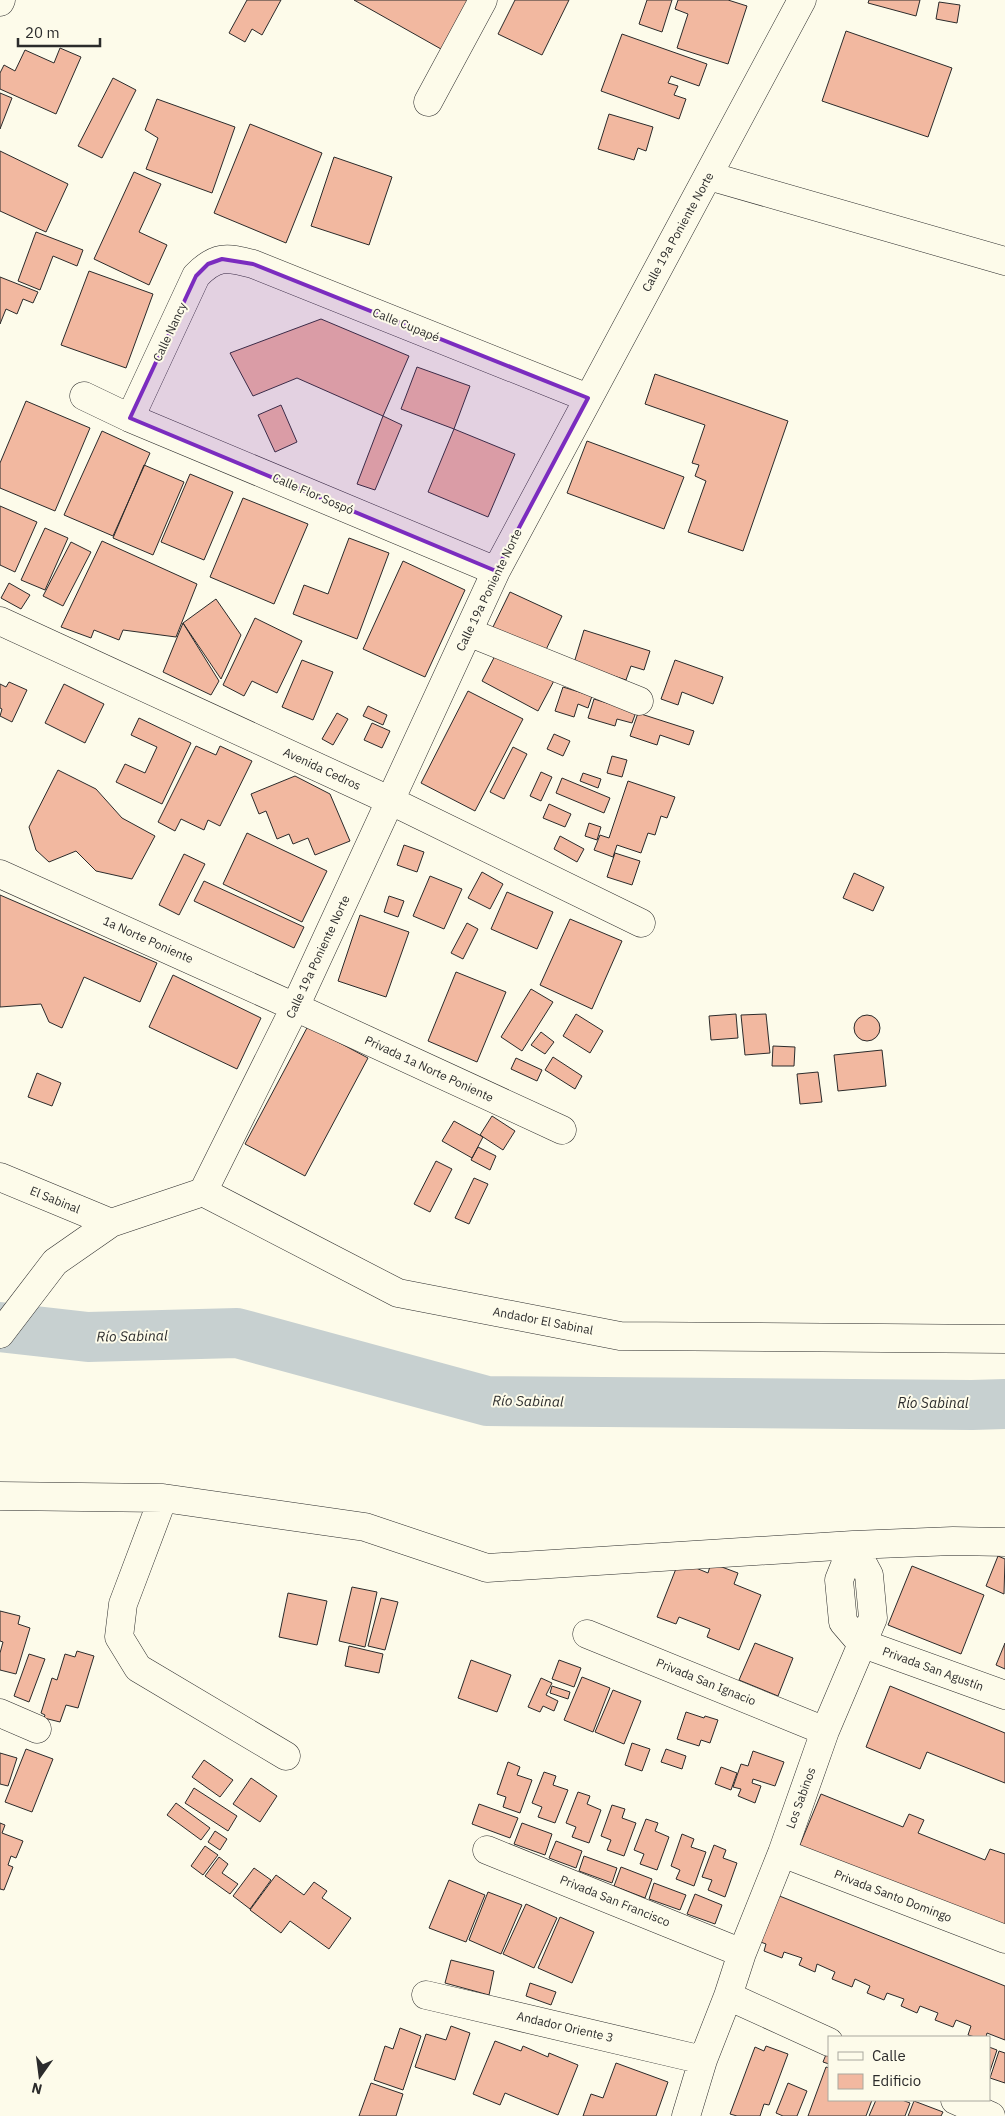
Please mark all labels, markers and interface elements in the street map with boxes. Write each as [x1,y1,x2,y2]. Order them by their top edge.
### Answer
scale bar [18,15,100,47]
text: 20 m [25,23,60,42]
street label: Calle 19a Poniente Norte [638,169,717,294]
street label: Calle Nancy [149,300,190,364]
street label: Calle Cupapé [370,304,442,345]
street label: Calle Flor Sospó [270,470,356,518]
street label: Calle 19a Poniente Norte [452,526,525,653]
street label: Avenida Cedros [281,744,363,793]
street label: Calle 19a Poniente Norte [282,892,353,1021]
street label: 1a Norte Poniente [101,913,196,966]
street label: Privada 1a Norte Poniente [362,1032,496,1105]
street label: El Sabinal [28,1183,83,1216]
street label: Andador El Sabinal [492,1303,594,1338]
water label: Río Sabinal [96,1326,168,1346]
water label: Río Sabinal [492,1391,564,1411]
water label: Río Sabinal [897,1394,969,1412]
street label: Privada San Agustín [881,1643,986,1694]
street label: Privada San Ignacio [654,1655,758,1708]
street label: Los Sabinos [783,1765,819,1830]
street label: Privada Santo Domingo [832,1866,954,1925]
street label: Privada San Francisco [558,1872,673,1930]
street label: Andador Oriente 3 [515,2008,615,2045]
legend [828,2036,990,2101]
text: Calle [872,2046,906,2065]
north arrow [15,2051,65,2101]
text: Edificio [872,2071,921,2090]
text: N [30,2079,44,2099]

